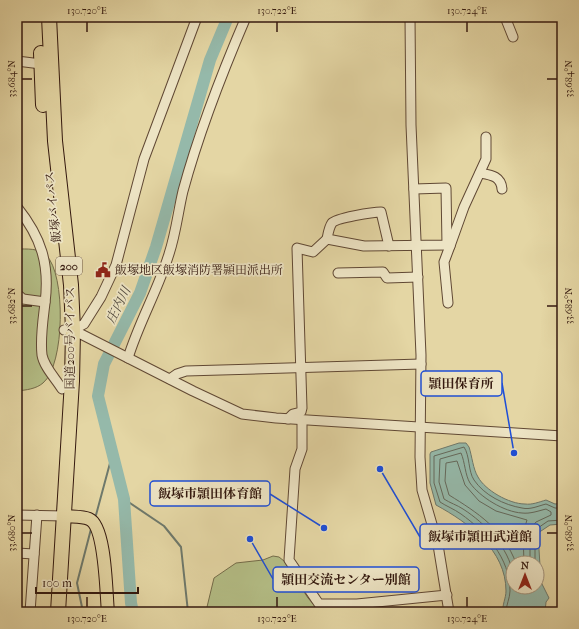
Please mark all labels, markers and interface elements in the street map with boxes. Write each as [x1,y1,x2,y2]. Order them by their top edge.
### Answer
text: 130.720°E [67,5,107,17]
text: 130.722°E [257,5,297,17]
text: 130.724°E [447,5,487,17]
text: 33.684°N [6,60,18,98]
text: 33.684°N [563,60,575,98]
street label: 飯塚バイパス [42,171,64,243]
road number: 200 [56,257,82,275]
public building icon: 飯塚地区飯塚消防署頴田派出所 [94,261,112,279]
place label: 飯塚地区飯塚消防署頴田派出所 [115,263,283,277]
water label: 庄内川 [103,282,134,326]
street label: 国道200号バイパス [63,286,77,390]
text: 33.682°N [6,287,18,324]
text: 33.682°N [563,287,575,324]
callout: 頴田保育所 [421,371,502,396]
text: 頴田保育所 [428,376,494,391]
callout: 飯塚市頴田体育館 [150,481,270,506]
text: 飯塚市頴田体育館 [158,486,262,501]
text: 33.680°N [6,514,18,552]
text: 33.680°N [563,514,575,552]
callout: 飯塚市頴田武道館 [420,524,540,549]
text: 飯塚市頴田武道館 [428,529,532,544]
north arrow [505,555,545,595]
text: N [521,559,530,572]
callout: 頴田交流センター別館 [273,567,419,592]
scale bar [36,569,138,595]
text: 頴田交流センター別館 [281,572,411,587]
text: 100 m [42,576,72,590]
text: 130.720°E [67,613,107,625]
text: 130.722°E [257,613,297,625]
text: 130.724°E [447,613,487,625]

